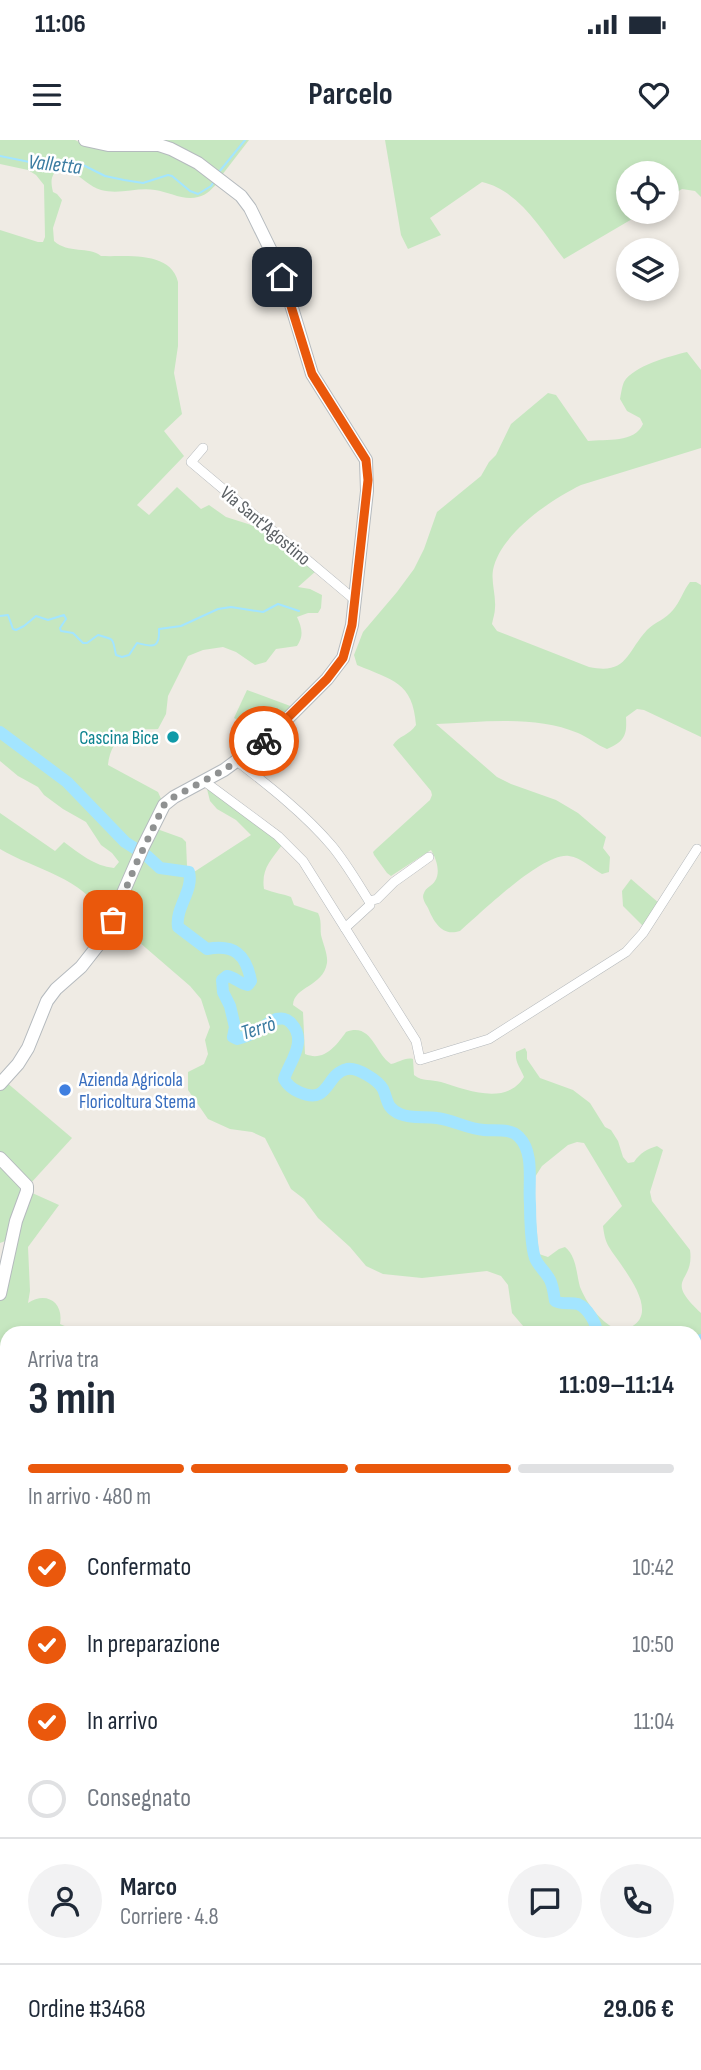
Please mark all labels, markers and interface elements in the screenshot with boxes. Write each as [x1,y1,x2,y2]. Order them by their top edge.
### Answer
text: 11:06 [35,9,86,40]
text: Parcelo [308,75,393,114]
icon: menu [28,76,66,114]
icon: heart [635,76,673,114]
water label: Valletta [27,149,84,180]
map controls [616,161,679,301]
button: locate [616,161,679,224]
button: layers [616,238,679,301]
pin [252,247,312,307]
icon: home [263,258,301,296]
street label: Via Sant'Agostino [215,482,315,571]
courier [229,706,299,776]
icon: bike [245,722,283,760]
place label: Cascina Bice [79,727,159,750]
marker: Cascina Bice [165,729,181,745]
pin [83,890,143,950]
icon: bag [94,901,132,939]
water label: Terrò [238,1011,279,1046]
place label: Azienda Agricola Floricoltura Stema [78,1069,196,1114]
marker: Azienda Agricola Floricoltura Stema [57,1082,73,1098]
text: Arriva tra [28,1346,99,1374]
text: 11:09–11:14 [559,1370,674,1401]
text: 3 min [28,1372,116,1427]
text: In arrivo · 480 m [28,1483,151,1511]
icon: check [28,1549,66,1587]
text: Confermato [87,1552,191,1583]
text: 10:42 [632,1554,674,1582]
icon: check [28,1626,66,1664]
text: In preparazione [87,1629,220,1660]
text: 10:50 [632,1631,674,1659]
icon: check [28,1703,66,1741]
text: In arrivo [87,1706,158,1737]
text: 11:04 [634,1708,674,1736]
text: Consegnato [87,1783,191,1814]
button: person [28,1864,102,1938]
button: chat [508,1864,582,1938]
button: phone [600,1864,674,1938]
text: Marco [120,1872,177,1903]
text: Corriere · 4.8 [120,1903,219,1931]
text: Ordine #3468 [28,1994,146,2025]
text: 29.06 € [603,1994,674,2025]

